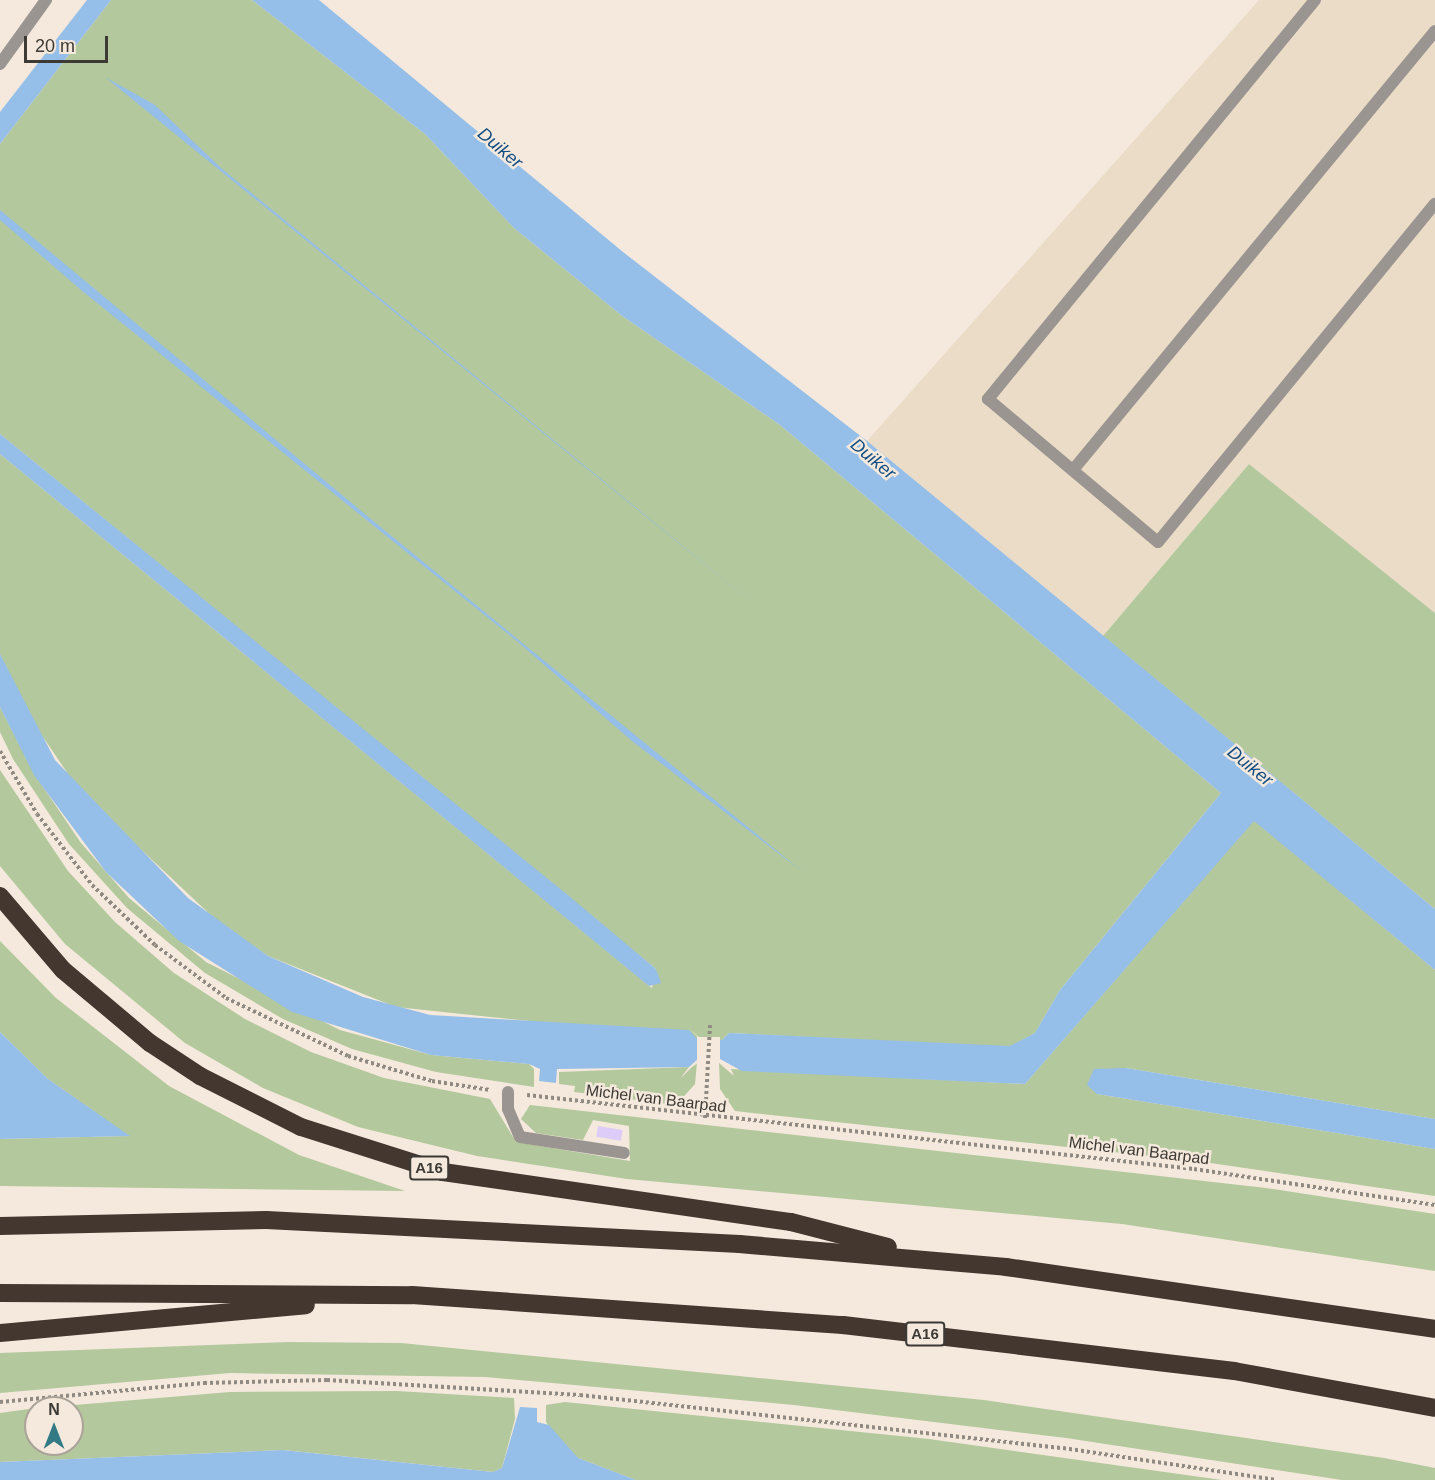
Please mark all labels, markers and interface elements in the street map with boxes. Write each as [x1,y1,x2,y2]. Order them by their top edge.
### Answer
scale bar [27,24,111,62]
text: 20 m [35,36,75,56]
water label: Duiker [473,123,527,173]
water label: Duiker [846,434,900,484]
water label: Duiker [1223,741,1277,791]
street label: Michel van Baarpad [585,1081,727,1117]
street label: Michel van Baarpad [1068,1133,1210,1169]
road number: A16 [408,1156,450,1180]
road number: A16 [904,1322,946,1346]
north arrow [24,1396,84,1456]
text: N [48,1401,60,1418]

